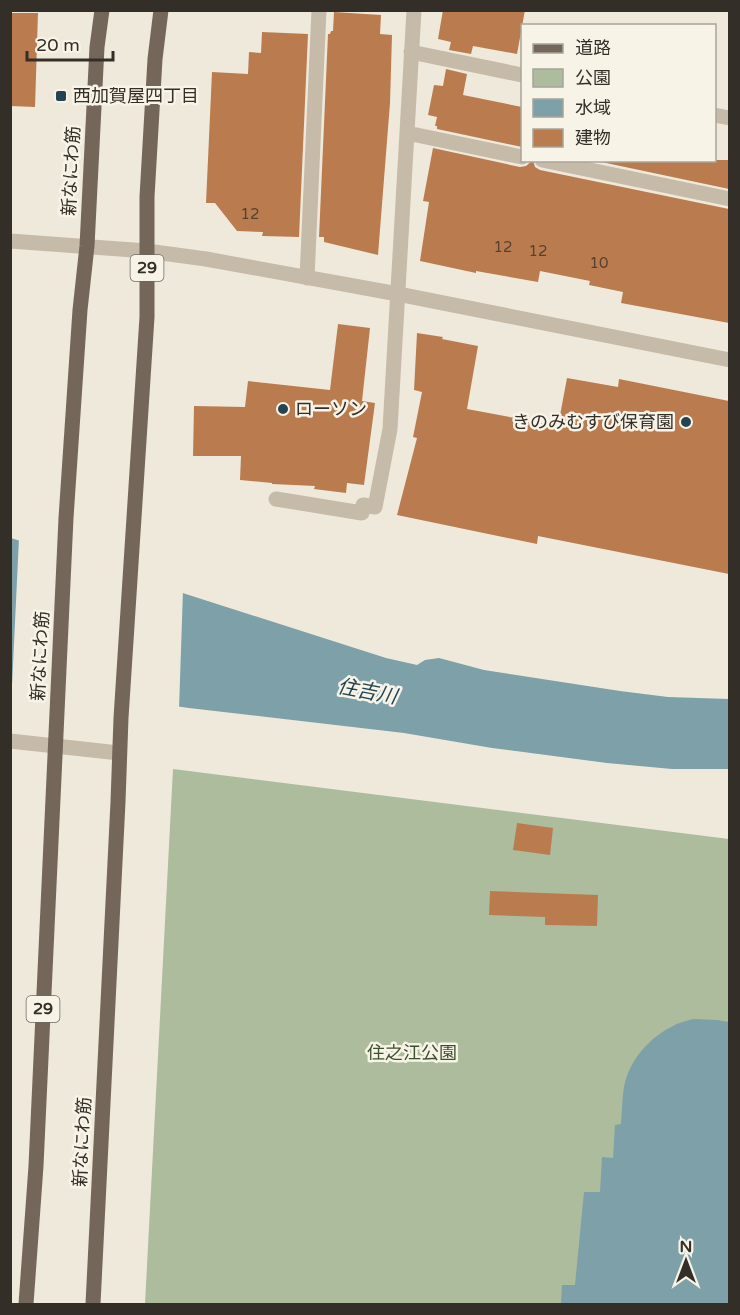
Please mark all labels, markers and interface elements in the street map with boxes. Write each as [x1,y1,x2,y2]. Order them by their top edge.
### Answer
scale bar [27,24,112,62]
legend [521,24,716,162]
text: 20 m [36,34,80,56]
text: 道路 [575,37,611,59]
text: 公園 [575,67,611,89]
place label: 西加賀屋四丁目 [73,85,199,107]
marker: 西加賀屋四丁目 [54,89,68,103]
text: 水域 [575,97,611,119]
street label: 新なにわ筋 [58,125,84,217]
text: 建物 [575,127,611,149]
house number: 12 [241,205,259,223]
house number: 12 [494,238,512,256]
house number: 12 [529,242,547,260]
house number: 10 [590,254,608,272]
road number: 29 [130,255,164,281]
place label: ローソン [295,398,367,420]
marker: ローソン [276,402,290,416]
place label: きのみむすび保育園 [512,411,674,433]
marker: きのみむすび保育園 [679,415,693,429]
street label: 新なにわ筋 [27,610,53,702]
water label: 住吉川 [335,674,401,710]
road number: 29 [26,996,60,1022]
park label: 住之江公園 [367,1042,457,1064]
street label: 新なにわ筋 [69,1096,95,1188]
north arrow [656,1231,716,1291]
text: N [680,1237,692,1257]

